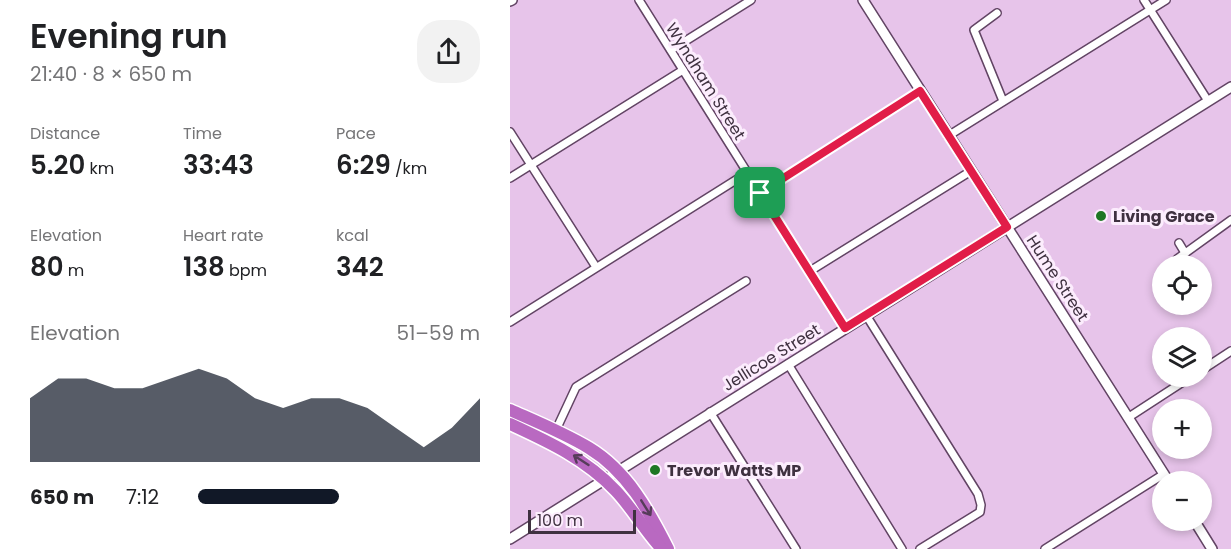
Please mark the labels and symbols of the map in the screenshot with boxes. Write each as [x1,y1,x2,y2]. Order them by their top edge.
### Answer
street label: Wyndham Street [660,18,751,144]
pin [734,167,785,218]
place label: Living Grace [1113,205,1215,228]
marker: Living Grace [1094,209,1108,223]
street label: Hume Street [1021,231,1094,326]
street label: Jellicoe Street [718,318,825,397]
one-way arrow [573,454,589,466]
place label: Trevor Watts MP [667,459,801,482]
marker: Trevor Watts MP [648,463,662,477]
one-way arrow [640,499,652,516]
scale bar [528,507,636,534]

